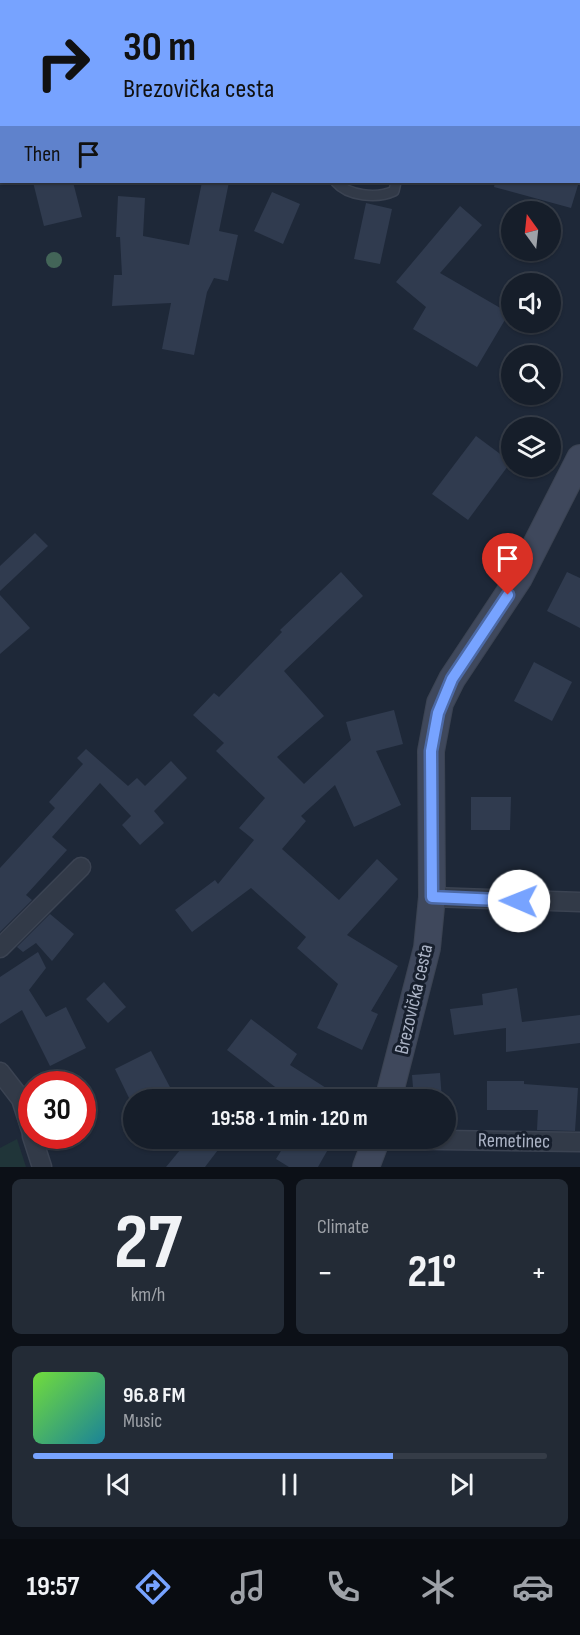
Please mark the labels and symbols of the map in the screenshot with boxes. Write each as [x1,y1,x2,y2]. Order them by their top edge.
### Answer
north arrow [501,201,561,261]
pin [482,533,533,595]
position arrow [487,869,551,933]
street label: Brezovička cesta [390,942,438,1057]
speed limit sign: 30 [18,1071,96,1149]
street label: Remetinec [478,1128,550,1154]

